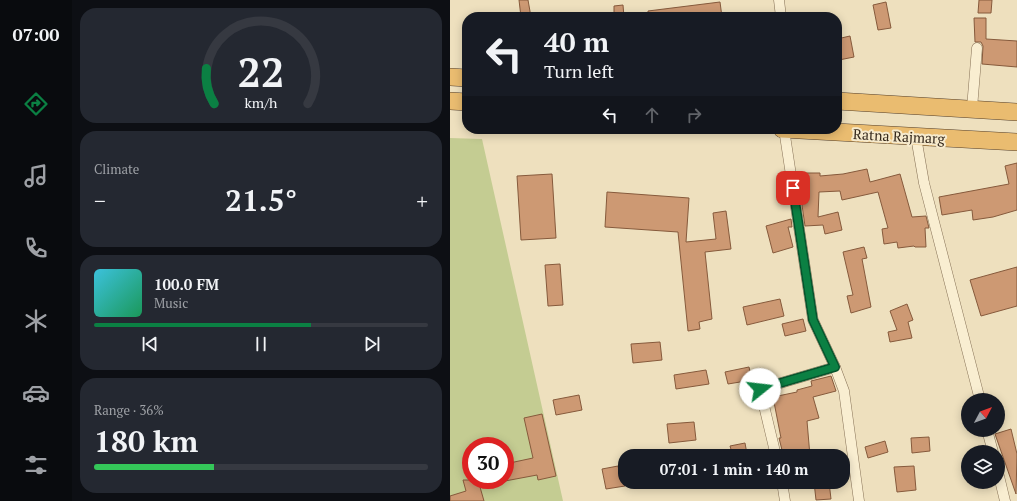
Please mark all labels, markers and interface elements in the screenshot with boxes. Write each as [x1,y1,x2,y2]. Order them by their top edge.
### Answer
text: 07:00 [13,22,59,46]
text: 40 m [544,23,609,60]
icon: left [478,28,530,80]
text: 22 [237,43,285,98]
text: Turn left [544,59,614,83]
icon: directions [22,90,50,118]
text: km/h [245,92,278,111]
icon: left [599,104,621,126]
icon: ahead [641,104,663,126]
icon: right [683,104,705,126]
street label: Ratna Rajmarg [853,124,946,148]
text: Climate [94,160,139,178]
icon: music [22,162,50,190]
pin [776,171,810,205]
icon: arrive [782,177,804,199]
text: 21.5° [225,180,297,220]
text: − [94,186,106,215]
text: + [416,186,428,215]
icon: phone [22,234,50,262]
text: 100.0 FM [154,274,219,294]
text: Music [154,294,188,312]
icon: climate [22,307,50,335]
icon: previous [139,333,161,355]
icon: pause [250,333,272,355]
icon: next [361,333,383,355]
position arrow [739,368,781,410]
icon: car [22,379,50,407]
north arrow [961,393,1005,437]
map controls [961,393,1005,489]
text: Range · 36% [94,401,164,419]
text: 180 km [94,421,198,461]
speed limit sign: 30 [462,437,514,489]
button: layers [961,445,1005,489]
icon: filters [22,451,50,479]
text: 07:01 · 1 min · 140 m [660,459,808,479]

